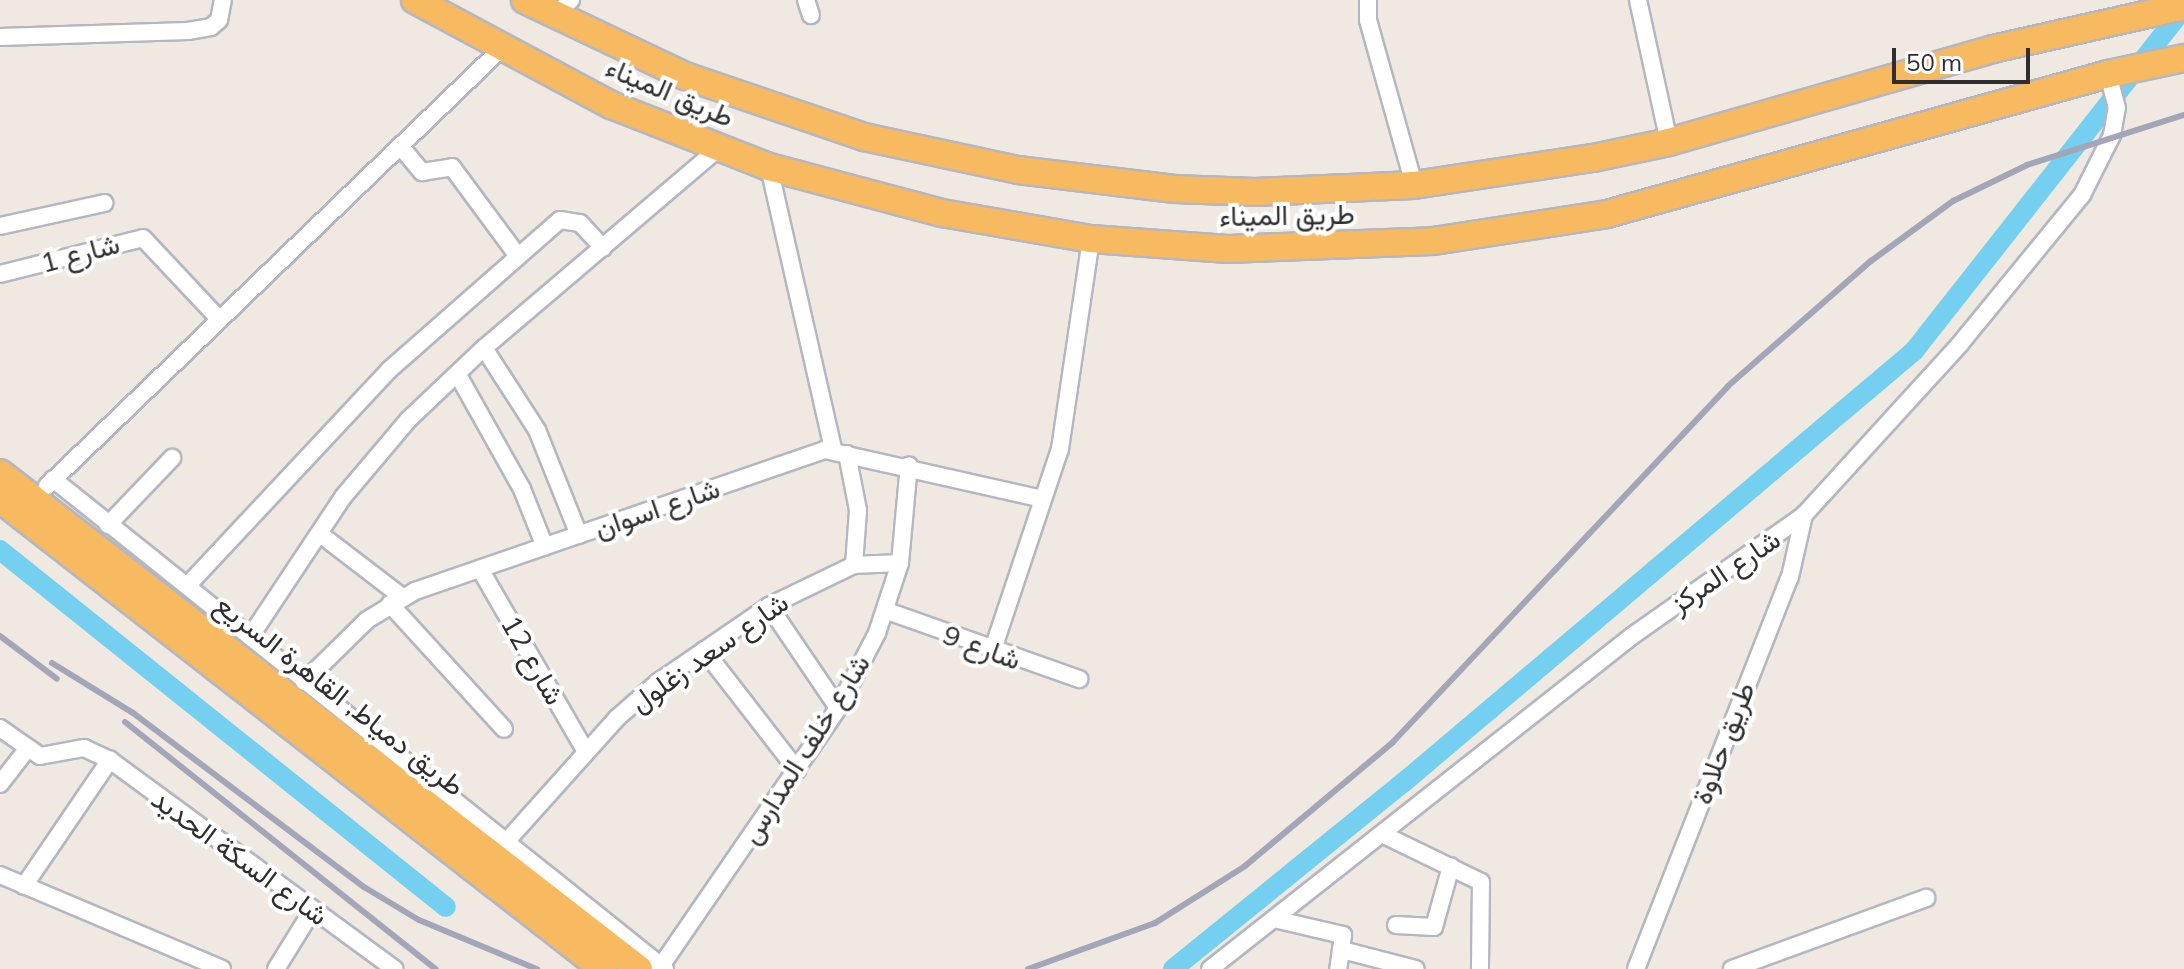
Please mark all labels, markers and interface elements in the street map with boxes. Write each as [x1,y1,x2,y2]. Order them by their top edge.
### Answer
scale bar [1896,32,2034,82]
text: 50 m [1906,47,1962,77]
street label: طريق الميناء [601,50,739,134]
street label: طريق الميناء [1219,197,1355,233]
street label: شارع 1 [37,226,123,280]
street label: شارع اسوان [590,471,724,545]
street label: شارع المركز [1664,522,1786,620]
street label: شارع سعد زغلول [624,585,794,719]
street label: طريق دمياط, القاهرة السريع [209,587,471,803]
street label: شارع 12 [494,610,572,710]
street label: شارع 9 [938,617,1026,677]
street label: شارع خلف المدارس [733,648,877,850]
street label: طريق حلاوة [1684,677,1762,809]
street label: شارع السكة الحديد [145,782,335,932]

